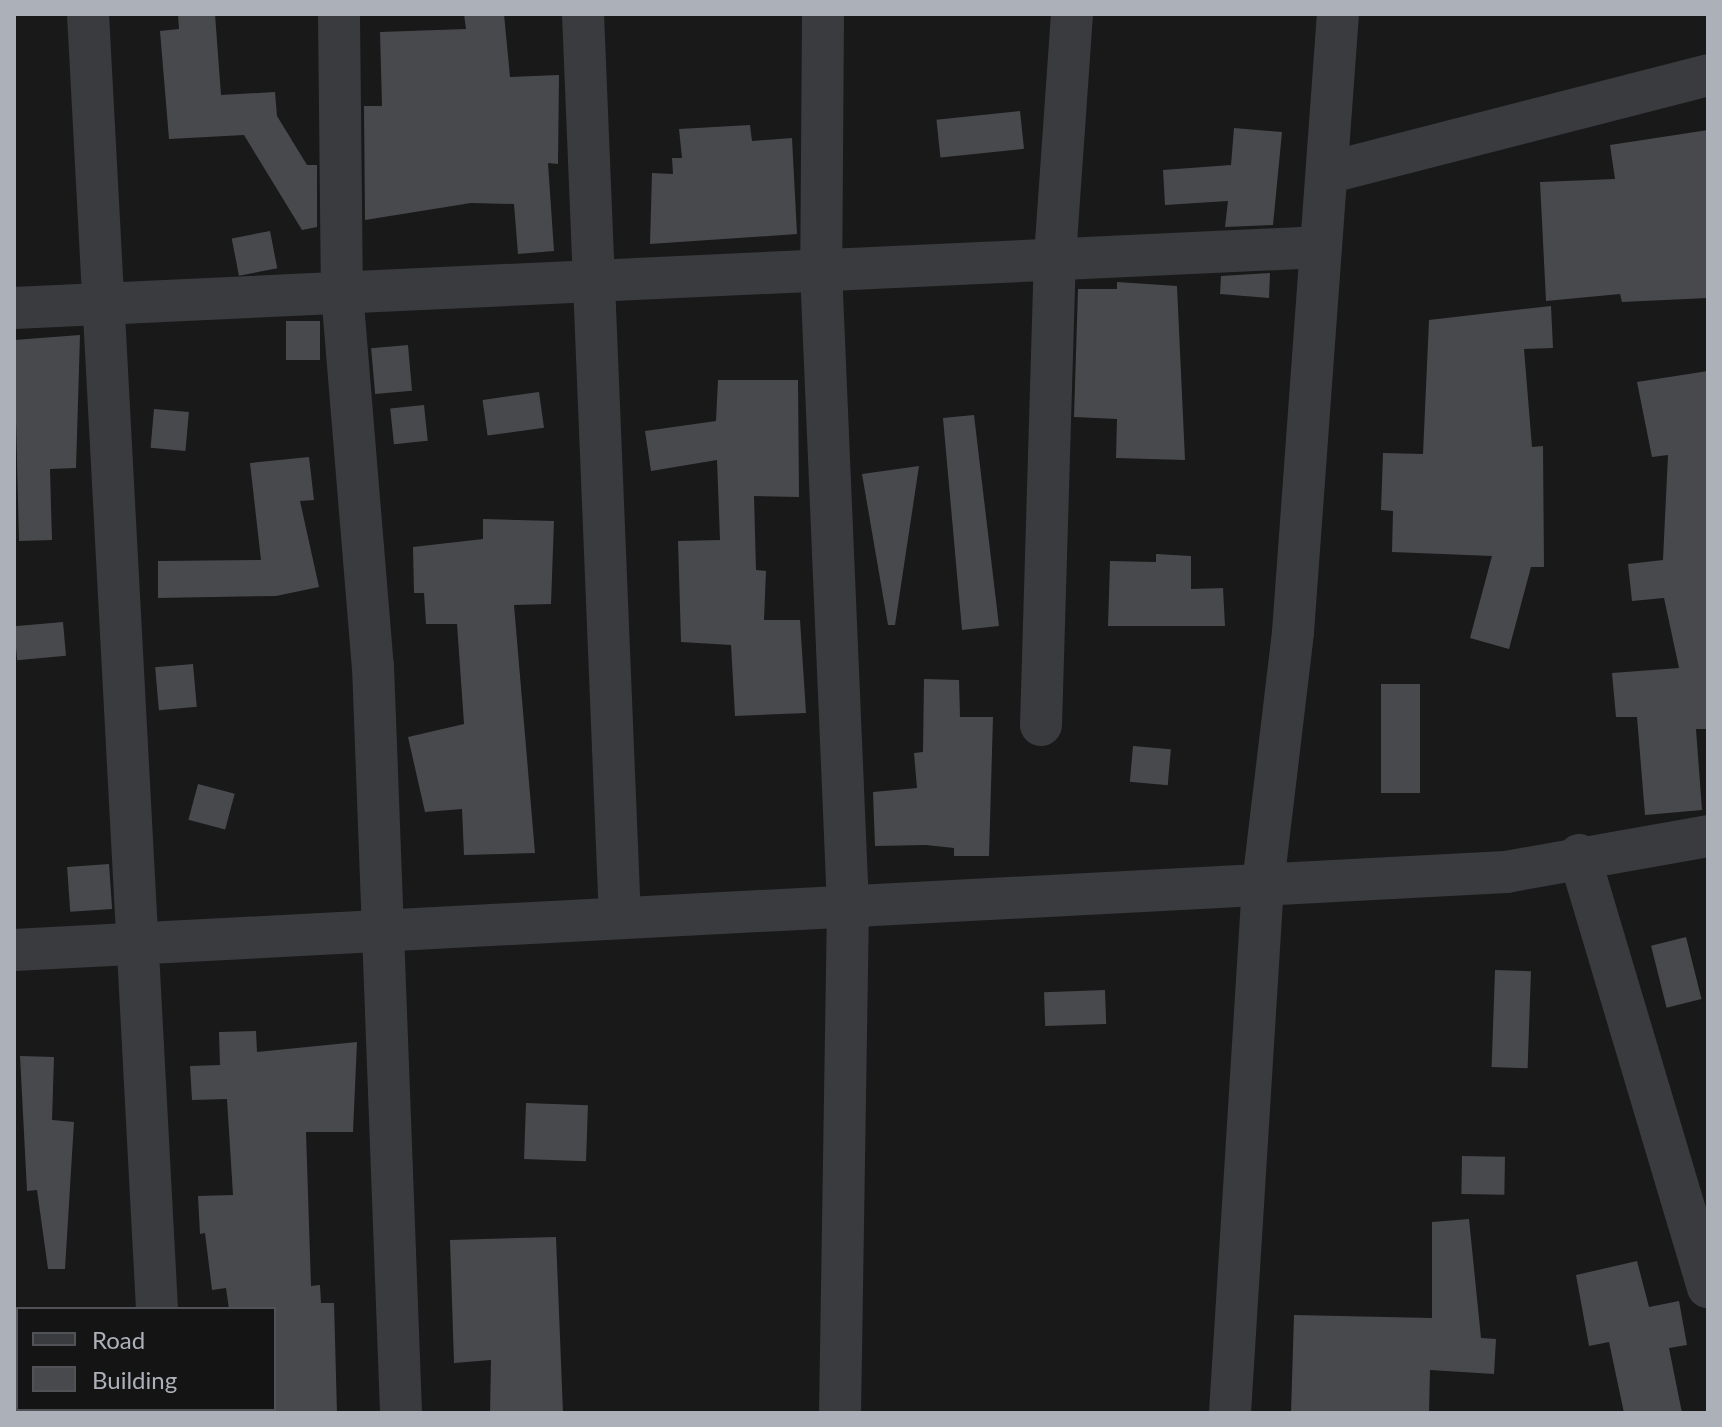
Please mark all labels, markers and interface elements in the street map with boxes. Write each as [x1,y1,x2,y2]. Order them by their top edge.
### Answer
legend [16,1307,276,1411]
text: Road [92,1325,145,1354]
text: Building [92,1365,177,1394]

